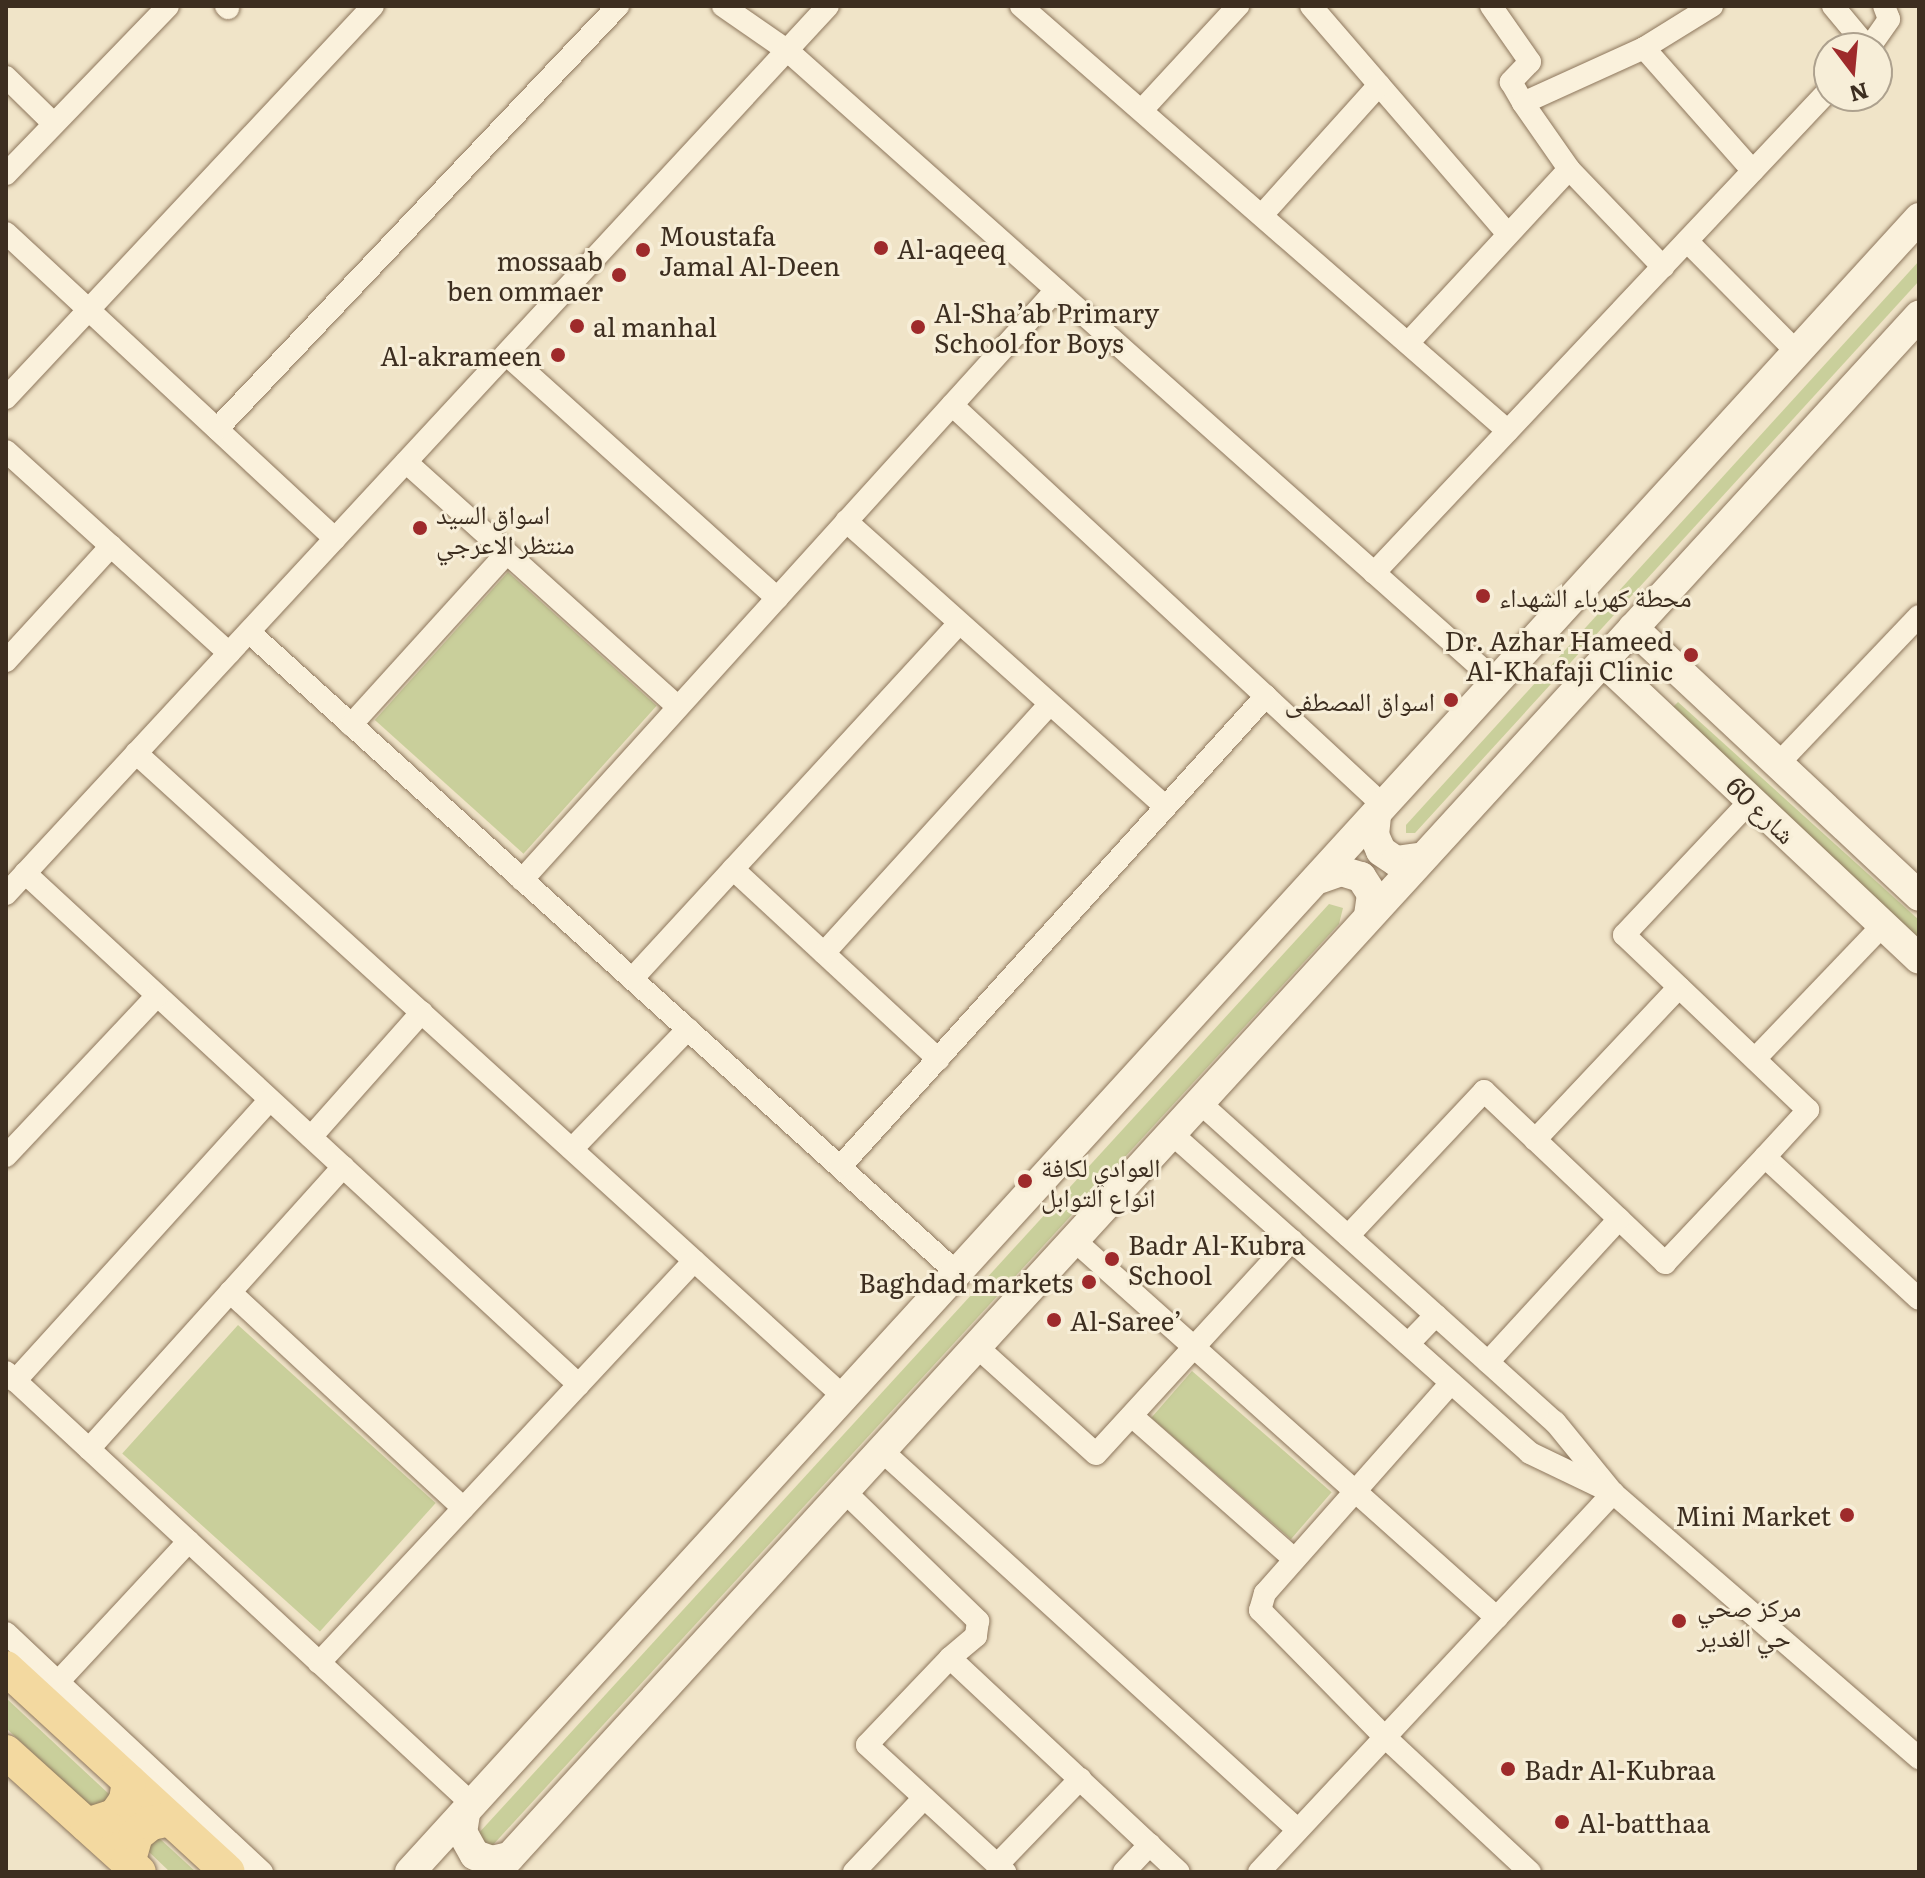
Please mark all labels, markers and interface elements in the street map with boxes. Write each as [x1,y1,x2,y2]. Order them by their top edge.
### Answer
north arrow [1813,32,1893,112]
text: N [1846,75,1873,112]
place label: Moustafa Jamal Al-Deen [659,219,840,280]
place label: Al-aqeeq [897,232,1006,264]
marker: Al-aqeeq [872,239,890,257]
marker: Moustafa Jamal Al-Deen [634,241,652,259]
place label: mossaab ben ommaer [447,244,603,306]
marker: mossaab ben ommaer [610,266,628,284]
place label: Al-Sha’ab Primary School for Boys [934,296,1159,358]
place label: al manhal [593,310,717,342]
marker: al manhal [568,317,586,335]
marker: Al-Sha’ab Primary School for Boys [909,318,927,336]
place label: Al-akrameen [380,339,542,371]
marker: Al-akrameen [549,346,567,364]
place label: اسواق السيد منتظر الاعرجي [436,497,575,558]
marker: اسواق السيد منتظر الاعرجي [411,519,429,537]
place label: محطة كهرباء الشهداء [1499,580,1692,612]
marker: محطة كهرباء الشهداء [1474,587,1492,605]
place label: Dr. Azhar Hameed Al-Khafaji Clinic [1445,624,1673,686]
marker: Dr. Azhar Hameed Al-Khafaji Clinic [1680,644,1702,666]
place label: اسواق المصطفى [1284,684,1435,716]
marker: اسواق المصطفى [1442,691,1460,709]
street label: شارع 60 [1721,769,1803,849]
place label: العوادي لكافة انواع التوابل [1041,1150,1161,1212]
marker: العوادي لكافة انواع التوابل [1016,1172,1034,1190]
place label: Badr Al-Kubra School [1128,1228,1306,1290]
marker: Badr Al-Kubra School [1103,1250,1121,1268]
place label: Baghdad markets [859,1266,1073,1298]
marker: Baghdad markets [1080,1273,1098,1291]
place label: Al-Saree’ [1070,1304,1182,1336]
marker: Al-Saree’ [1045,1311,1063,1329]
place label: Mini Market [1675,1499,1831,1531]
marker: Mini Market [1838,1506,1856,1524]
place label: مركز صحي حي الغدير [1697,1590,1801,1652]
marker: مركز صحي حي الغدير [1668,1610,1690,1632]
place label: Badr Al-Kubraa [1524,1753,1716,1785]
marker: Badr Al-Kubraa [1499,1760,1517,1778]
place label: Al-batthaa [1578,1806,1710,1838]
marker: Al-batthaa [1553,1813,1571,1831]

